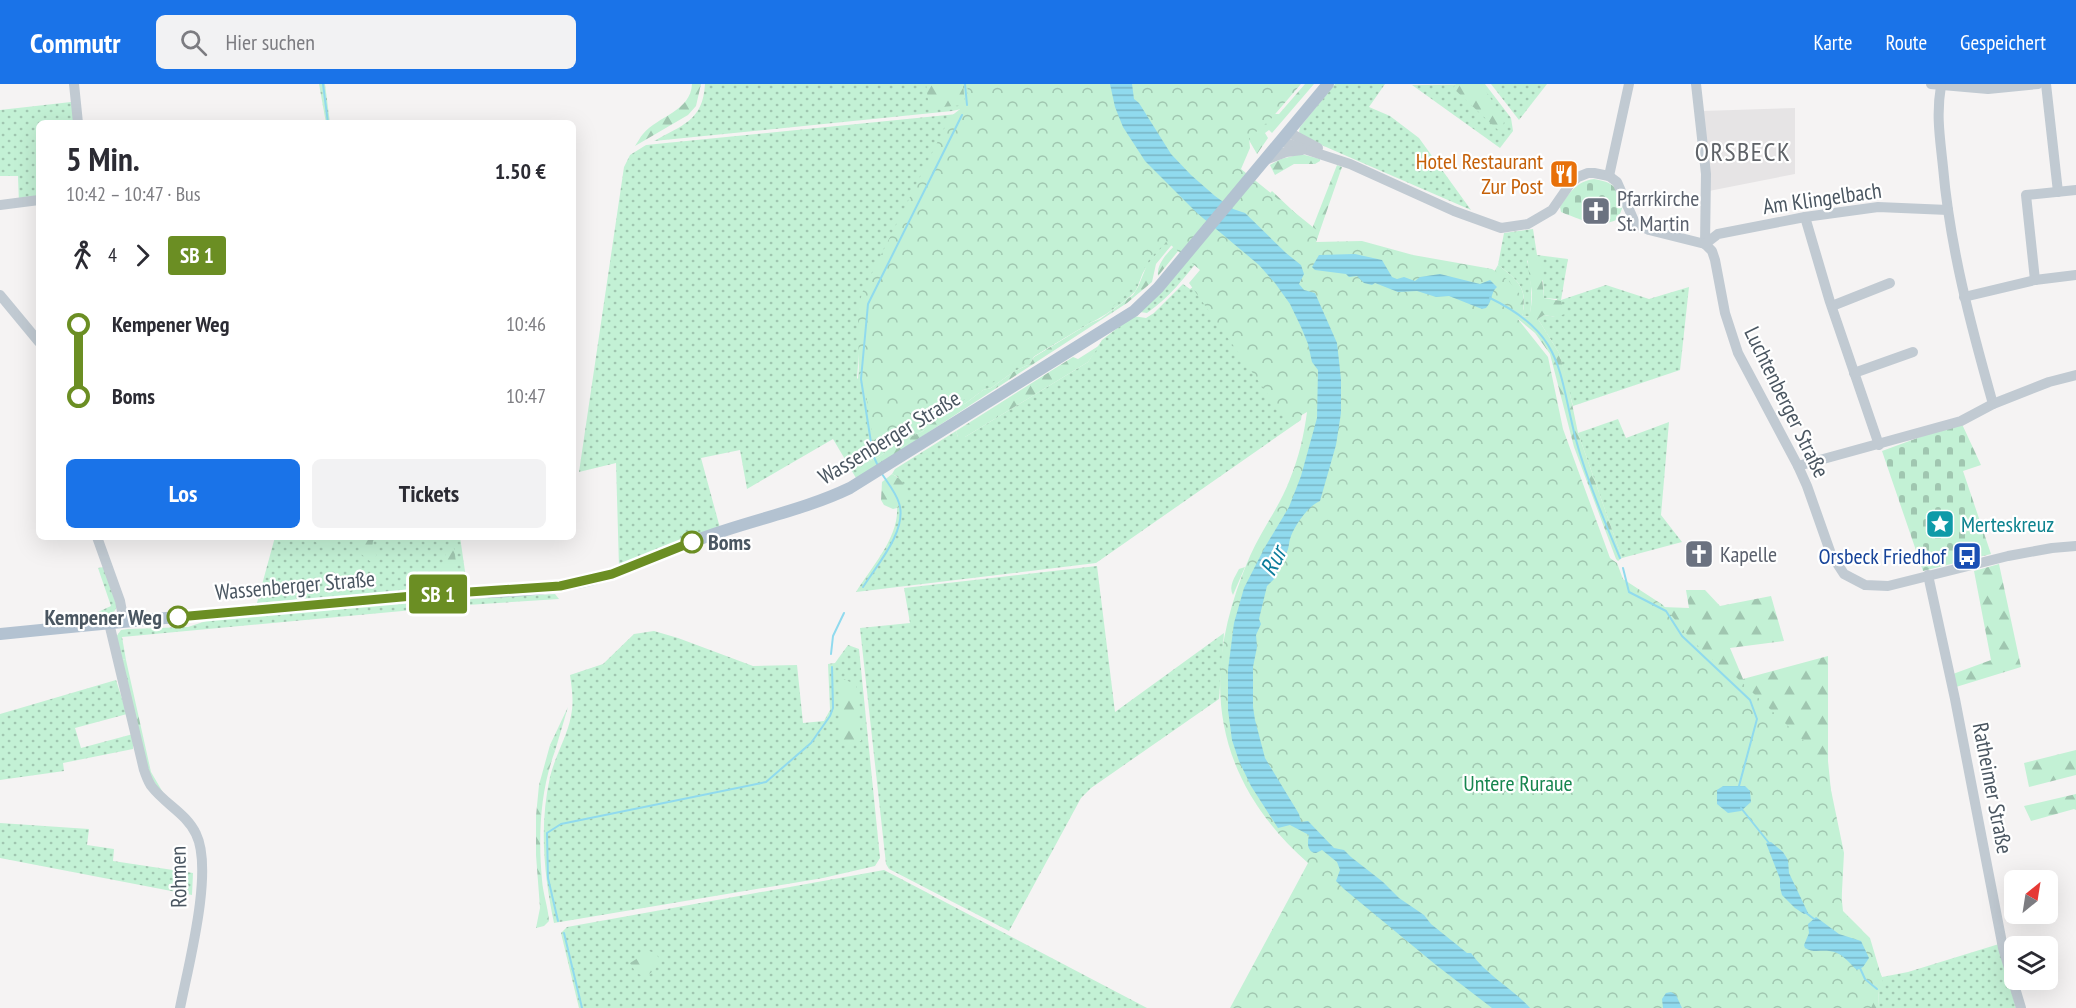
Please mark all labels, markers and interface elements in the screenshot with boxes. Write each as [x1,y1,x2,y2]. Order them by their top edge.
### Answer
search box [156,15,576,69]
text: Commutr [30,24,120,61]
icon: search [177,26,210,59]
text: Hier suchen [225,28,315,56]
text: Karte [1814,29,1852,56]
text: Route [1885,29,1927,56]
text: Gespeichert [1960,29,2046,56]
district label: ORSBECK [1695,135,1791,168]
text: 5 Min. [66,137,140,180]
place label: Hotel Restaurant Zur Post [1416,147,1543,200]
text: 1.50 € [495,157,546,185]
restaurant icon: Hotel Restaurant Zur Post [1548,158,1580,190]
street label: Am Klingelbach [1761,176,1883,220]
text: 10:42 – 10:47 · Bus [66,181,201,207]
place label: Pfarrkirche St. Martin [1617,184,1699,237]
church icon: Pfarrkirche St. Martin [1580,195,1612,227]
icon: walk [66,239,99,272]
icon: forward [126,239,159,272]
text: 4 [108,242,117,268]
text: SB 1 [180,242,214,269]
text: Kempener Weg [112,310,230,338]
text: 10:46 [506,311,546,337]
street label: Luchtenberger Straße [1738,322,1836,482]
text: Boms [112,382,155,410]
text: 10:47 [506,383,546,409]
street label: Wassenberger Straße [813,384,965,490]
button: Los [66,459,300,528]
button: Tickets [312,459,546,528]
place icon: Merteskreuz [1924,508,1956,540]
place label: Merteskreuz [1961,510,2054,538]
place label: Boms [708,528,751,556]
marker: Boms [681,531,703,553]
water label: Rur [1253,538,1295,581]
church icon: Kapelle [1683,538,1715,570]
place label: Kapelle [1720,540,1777,568]
bus stop icon: Orsbeck Friedhof [1951,540,1983,572]
place label: Orsbeck Friedhof [1818,542,1947,570]
street label: Wassenberger Straße [214,564,376,606]
line badge: SB 1 [396,574,480,614]
text: SB 1 [421,581,455,608]
place label: Kempener Weg [44,603,162,631]
marker: Kempener Weg [167,606,189,628]
street label: Ratheimer Straße [1967,720,2019,856]
park label: Untere Ruraue [1463,769,1573,797]
street label: Rohmen [163,846,193,908]
north arrow [2004,870,2058,924]
map controls [2004,870,2058,990]
button: layers [2004,936,2058,990]

